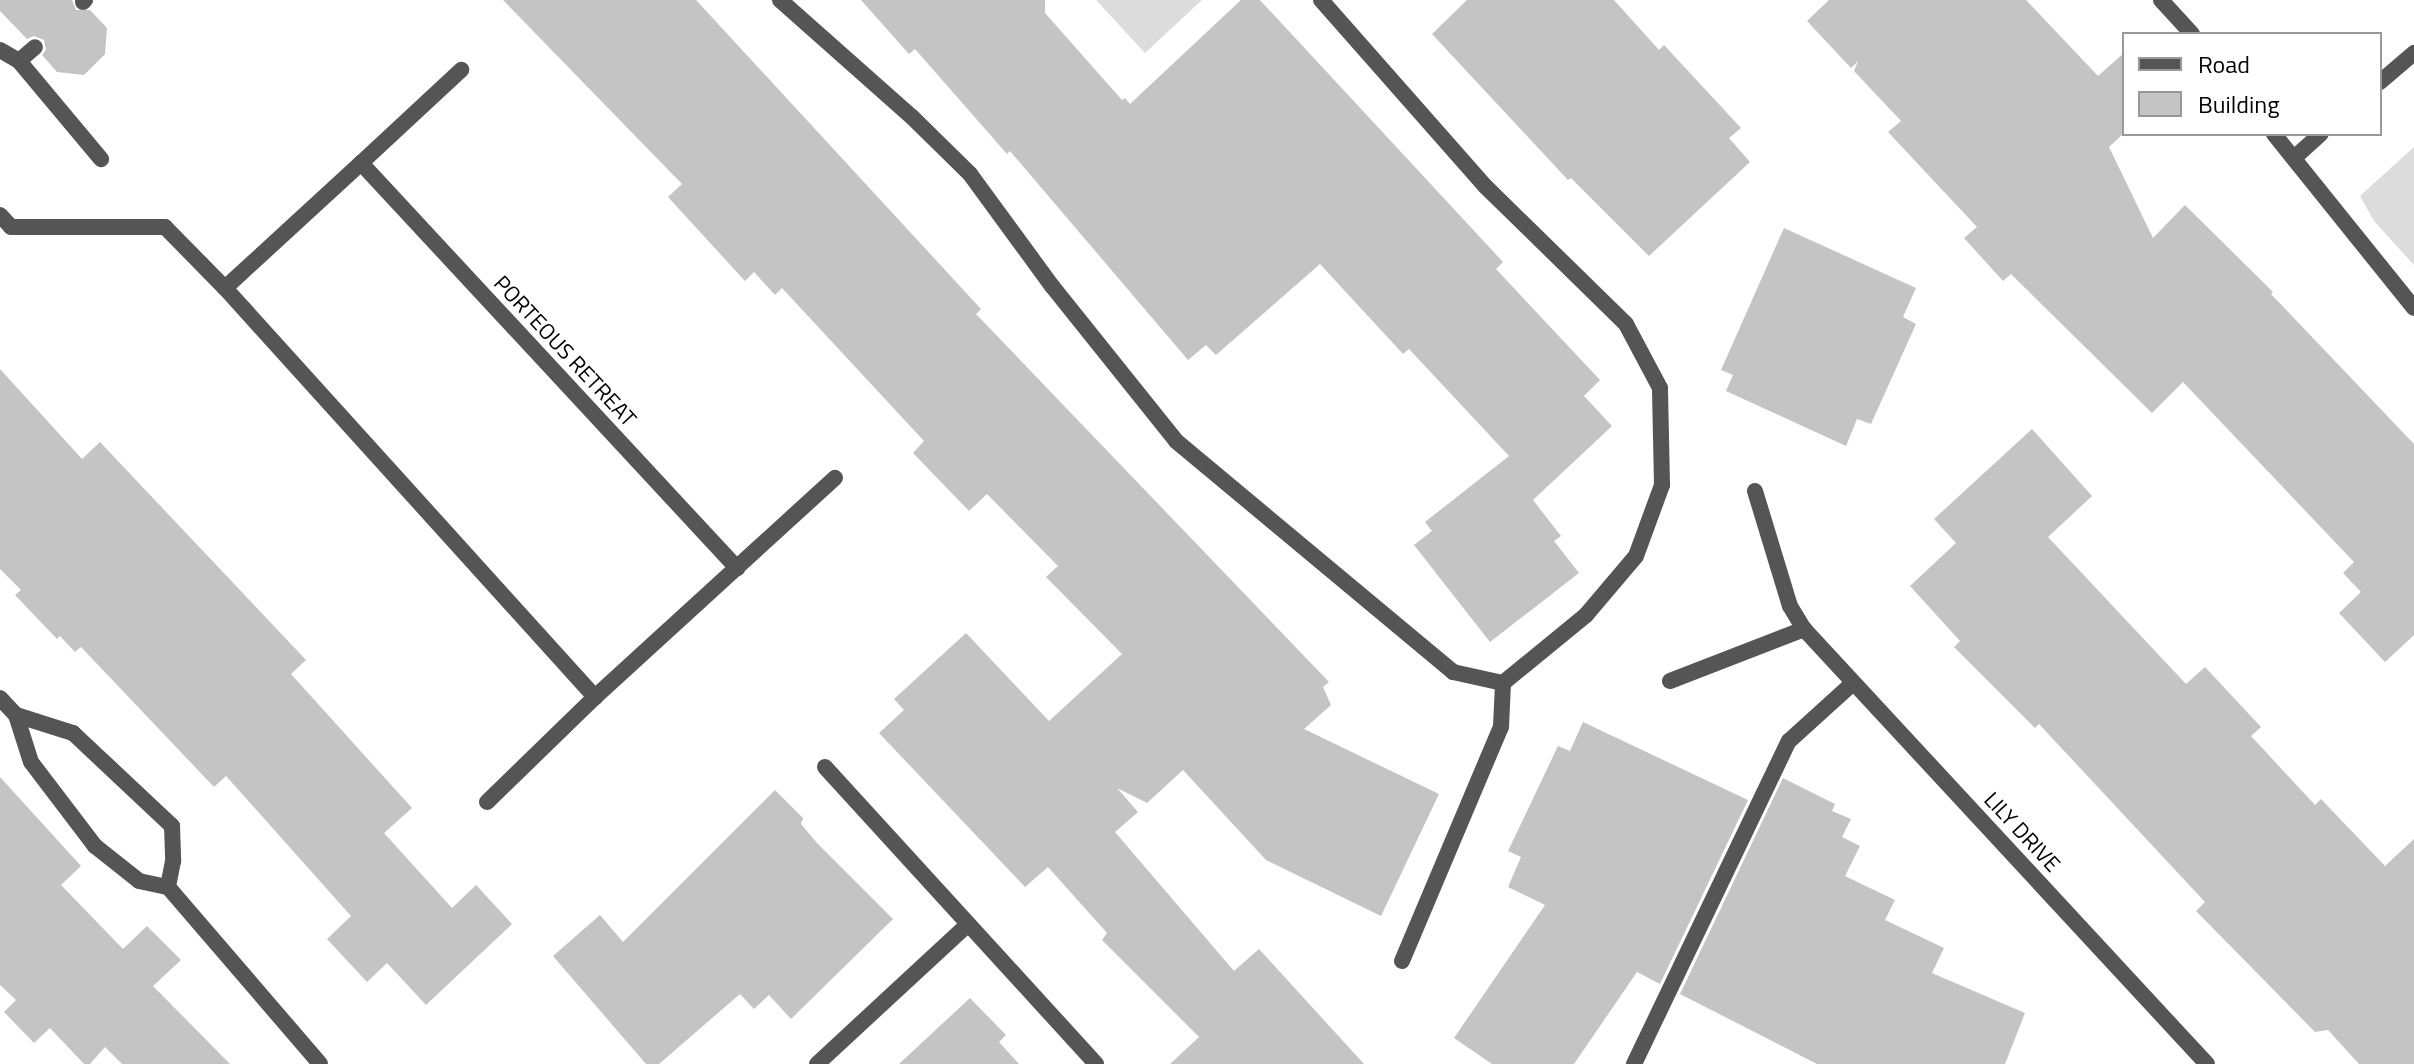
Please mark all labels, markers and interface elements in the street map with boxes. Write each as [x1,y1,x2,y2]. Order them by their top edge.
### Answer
legend [2122,32,2382,136]
text: Road [2198,46,2250,82]
text: Building [2198,86,2280,122]
street label: PORTEOUS RETREAT [488,270,642,432]
street label: LILY DRIVE [1978,787,2066,877]

